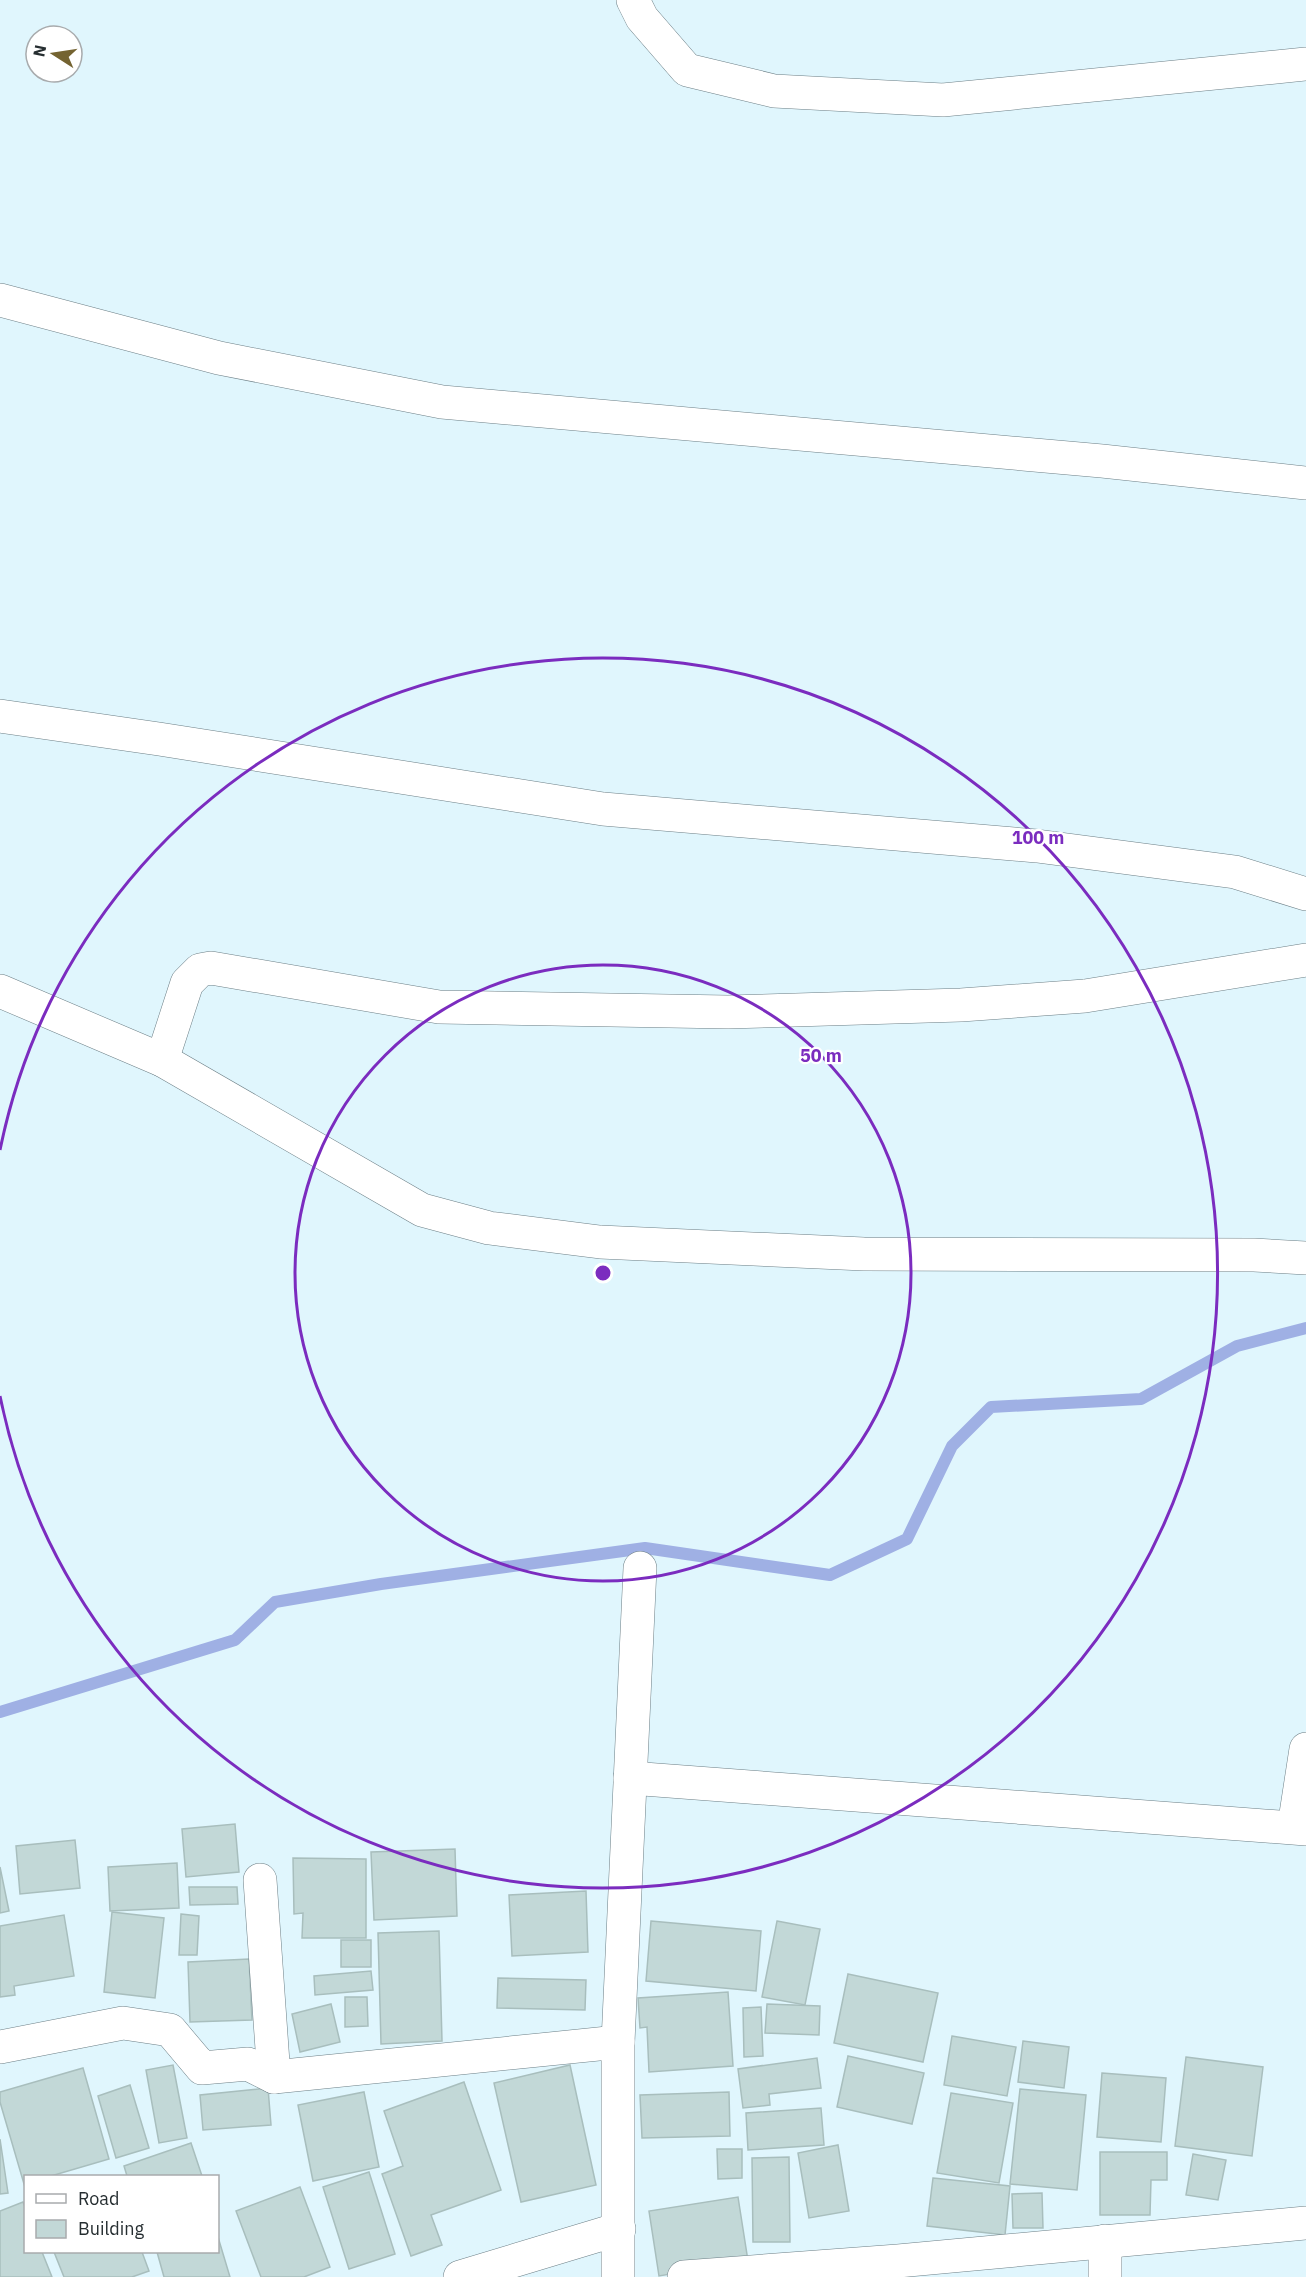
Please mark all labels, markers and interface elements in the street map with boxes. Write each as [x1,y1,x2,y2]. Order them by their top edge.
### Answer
north arrow [24,24,84,84]
text: N [28,43,50,59]
text: 100 m [1012,826,1064,849]
text: 50 m [800,1044,842,1067]
centre of rings [593,1263,613,1283]
legend [24,2175,219,2253]
text: Road [78,2187,119,2210]
text: Building [78,2217,145,2240]

